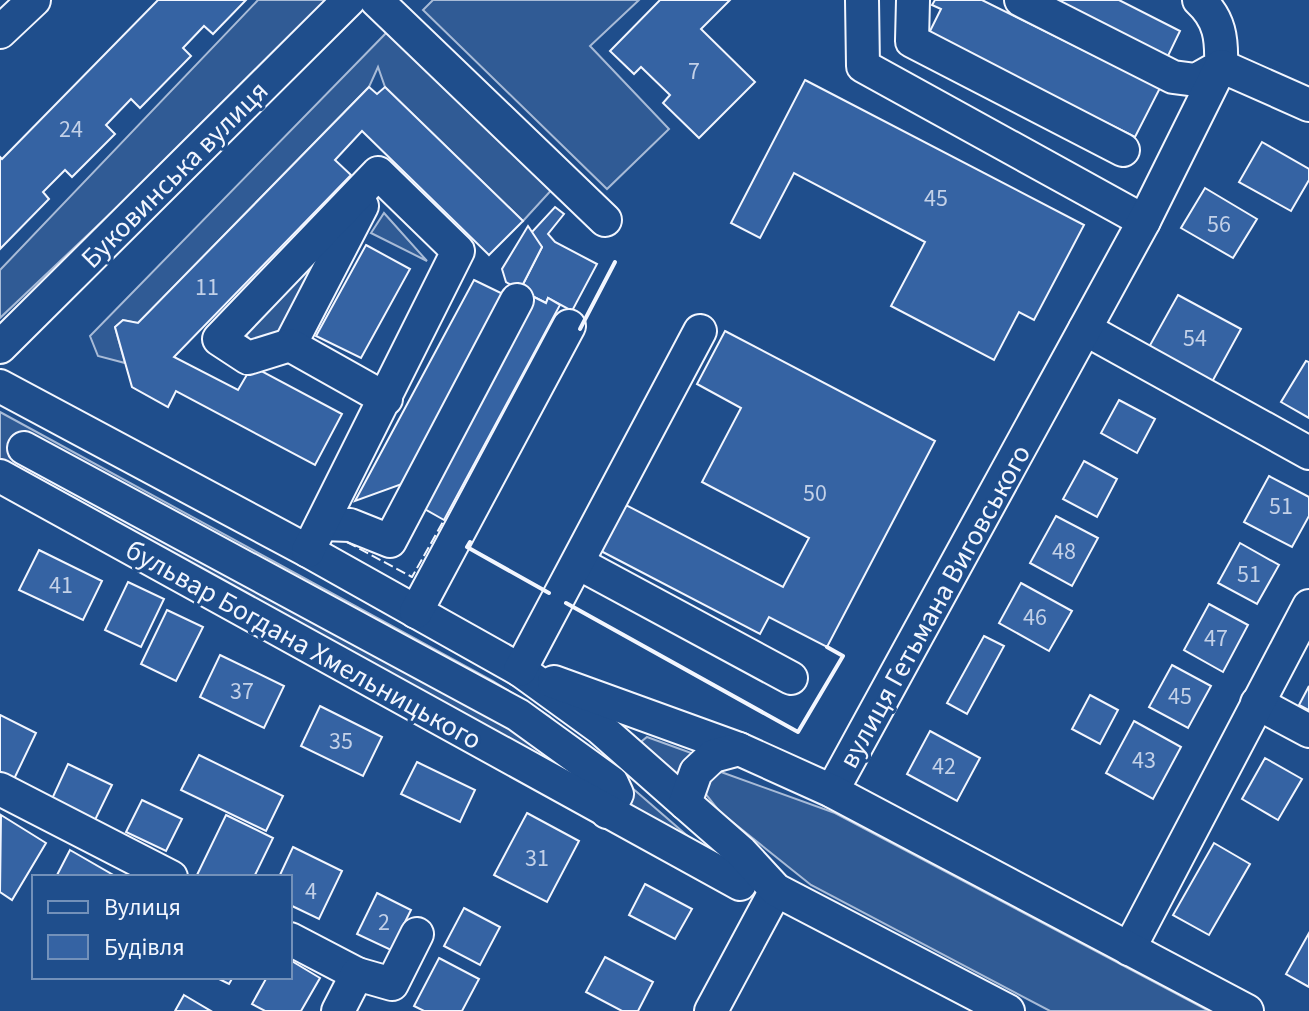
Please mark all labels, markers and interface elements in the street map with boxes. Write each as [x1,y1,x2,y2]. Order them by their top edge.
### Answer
house number: 7 [688,54,700,89]
street label: Буковинська вулиця [72,72,278,278]
house number: 24 [59,112,83,147]
house number: 45 [924,181,948,216]
house number: 56 [1207,207,1231,242]
house number: 11 [195,270,219,305]
house number: 54 [1183,321,1207,356]
street label: вулиця Гетьмана Виговського [829,437,1041,776]
house number: 50 [803,476,827,511]
house number: 51 [1269,489,1293,524]
street label: бульвар Богдана Хмельницького [118,530,489,760]
house number: 48 [1052,534,1076,569]
house number: 51 [1237,557,1261,592]
house number: 41 [49,568,73,603]
house number: 46 [1023,600,1047,635]
house number: 47 [1204,621,1228,656]
house number: 37 [230,674,254,709]
house number: 45 [1168,679,1192,714]
house number: 35 [329,724,353,759]
house number: 43 [1132,743,1156,778]
house number: 42 [932,749,956,784]
house number: 31 [525,841,549,876]
house number: 4 [305,874,317,909]
legend [32,875,292,979]
text: Вулиця [104,890,181,925]
house number: 2 [378,905,390,940]
text: Будівля [104,930,185,965]

